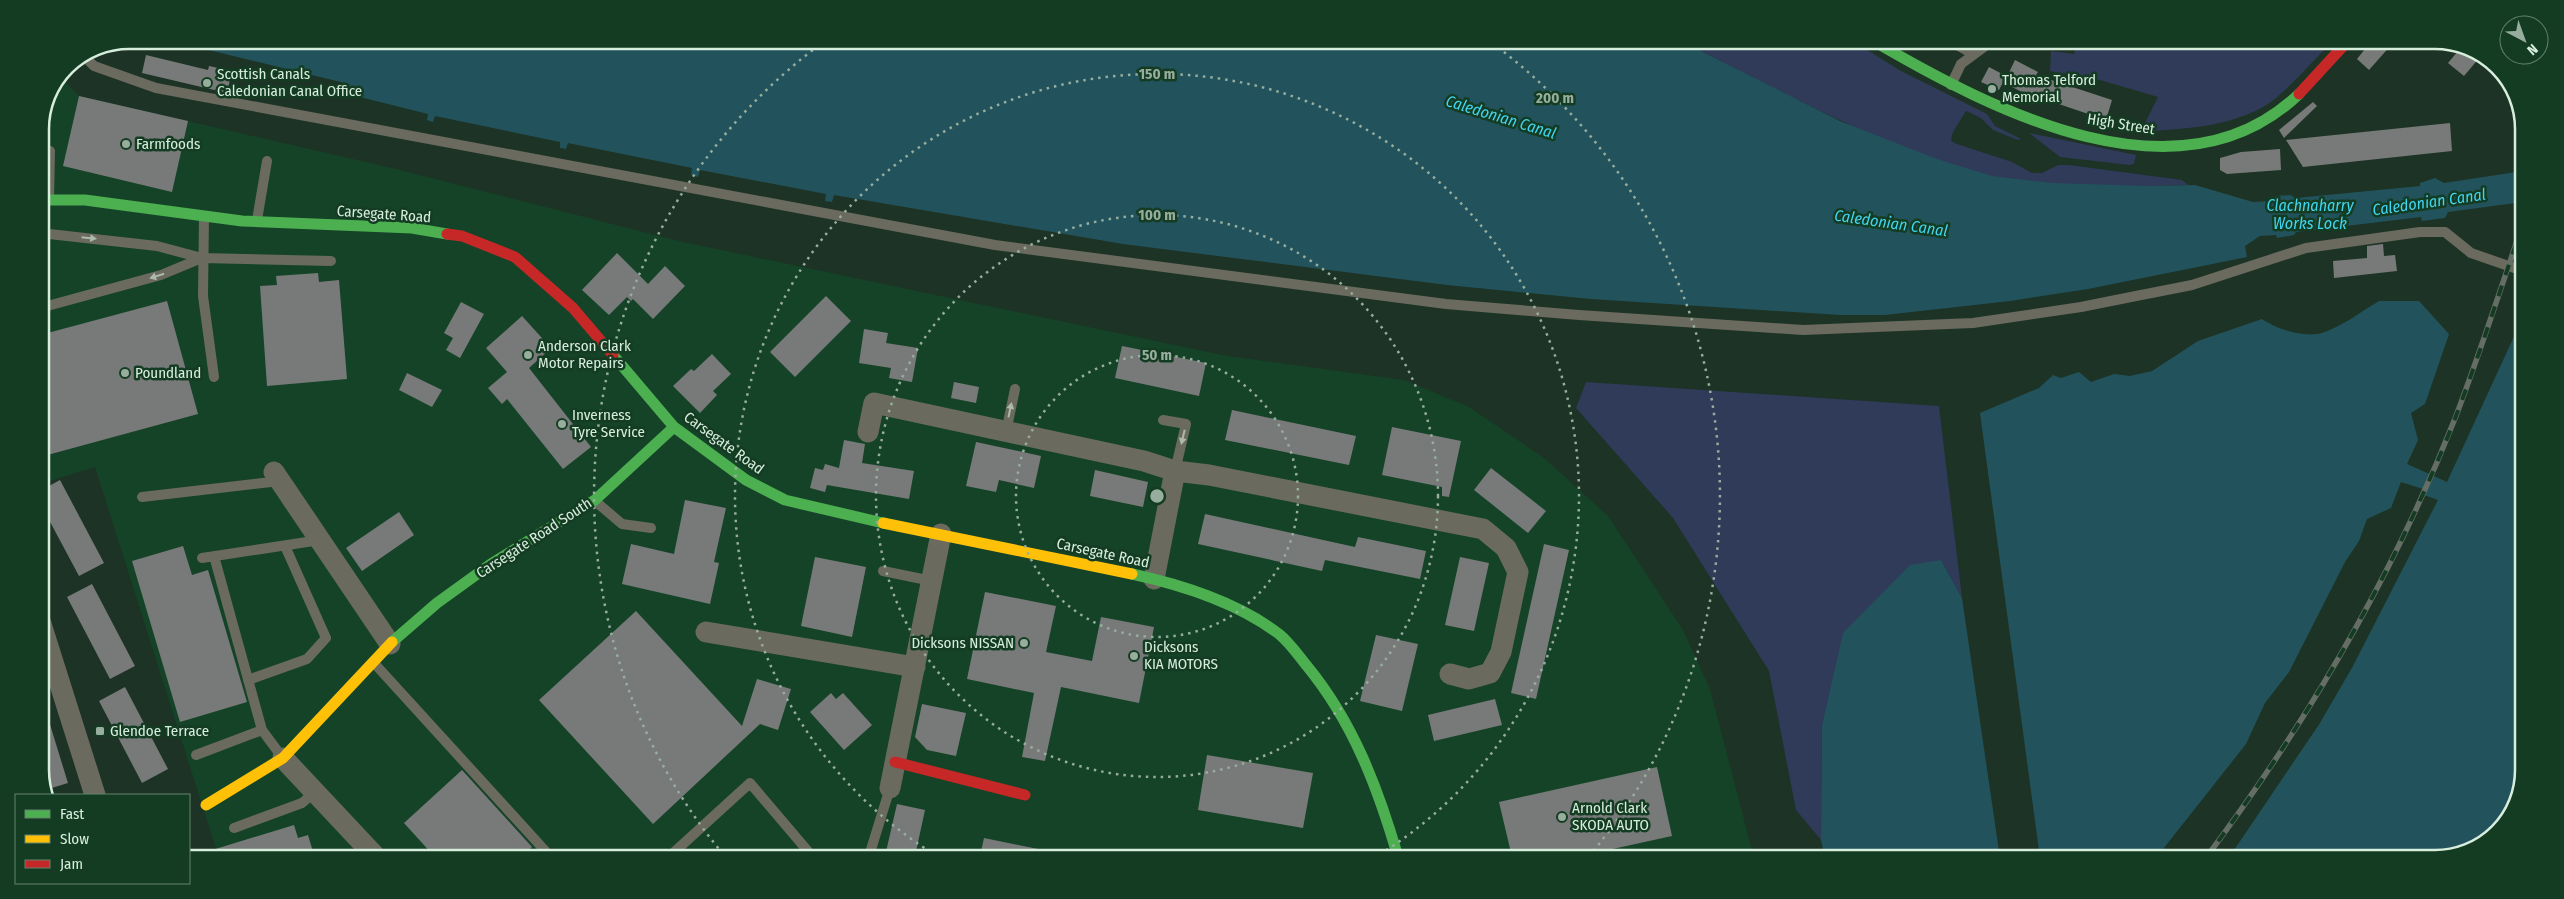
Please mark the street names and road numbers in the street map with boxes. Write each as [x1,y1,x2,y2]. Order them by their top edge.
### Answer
street label: High Street [2086,110,2156,138]
street label: Carsegate Road [336,202,432,226]
street label: Carsegate Road [680,408,768,478]
street label: Carsegate Road South [473,494,595,582]
street label: Carsegate Road [1055,534,1151,572]

